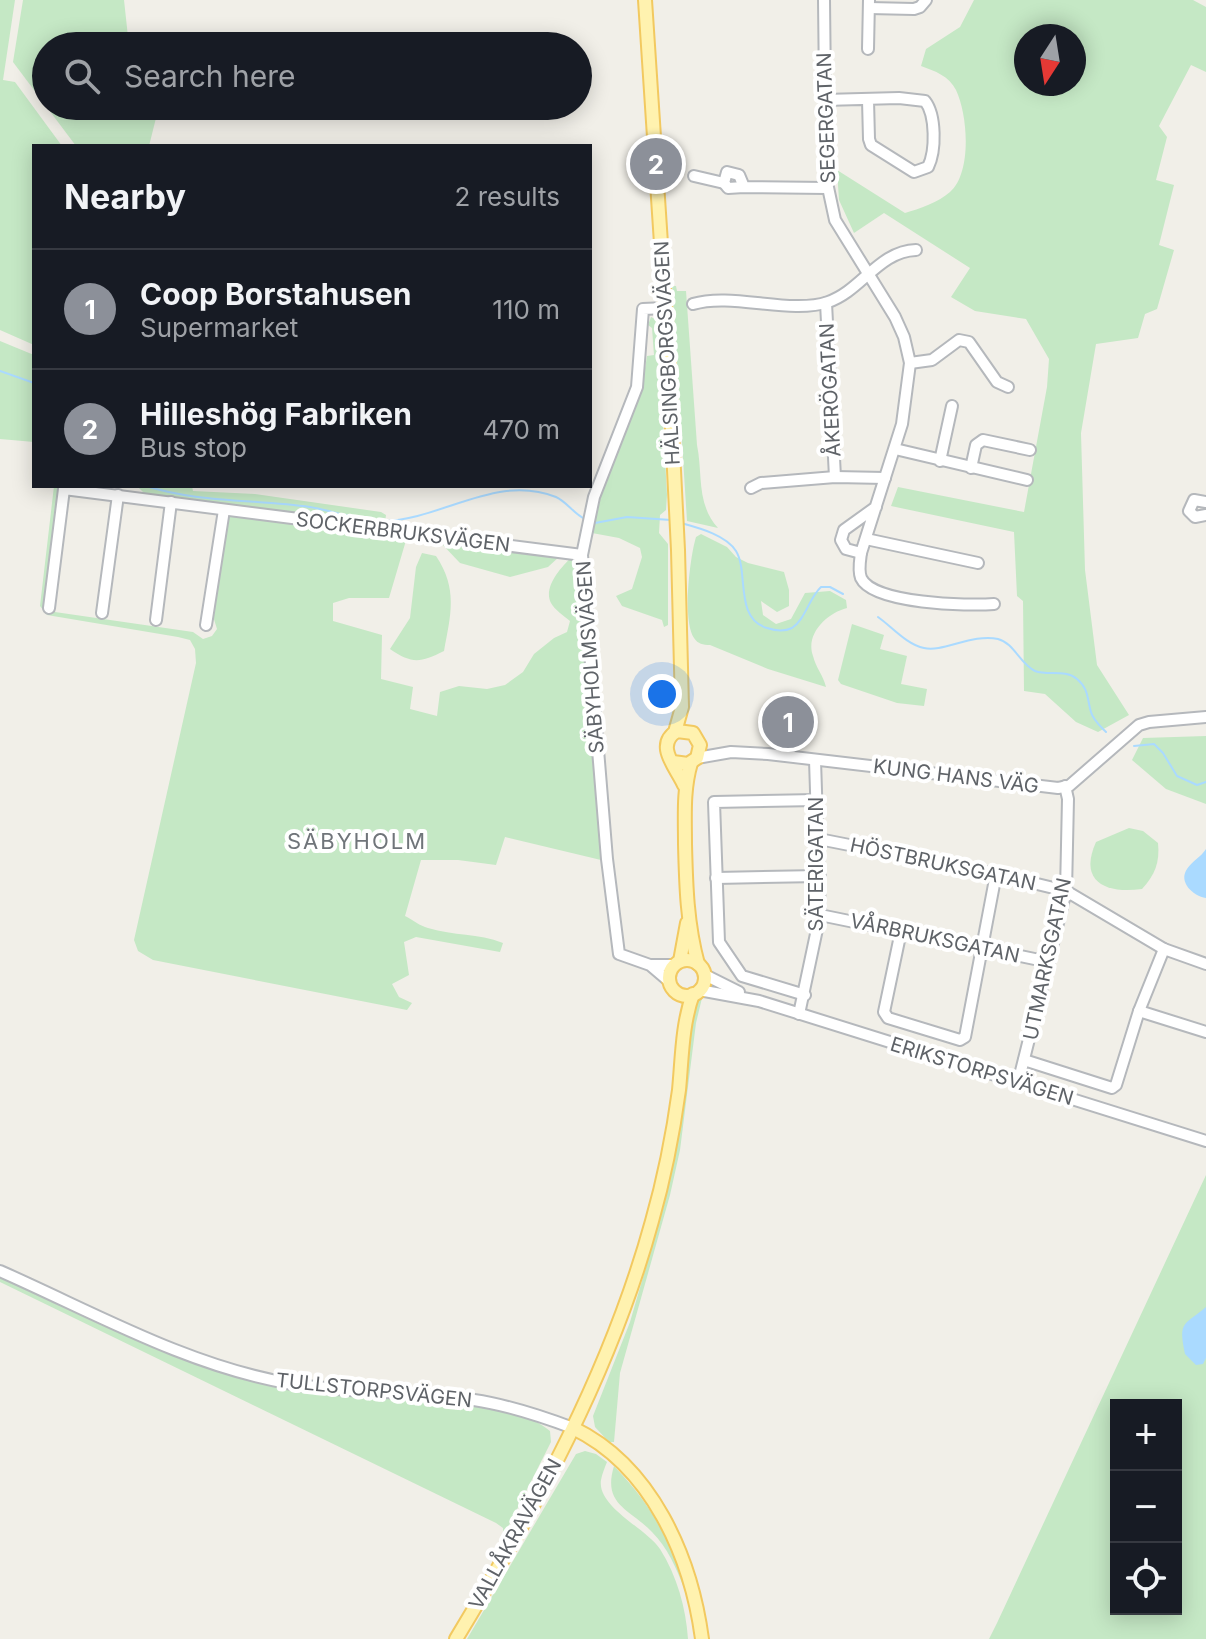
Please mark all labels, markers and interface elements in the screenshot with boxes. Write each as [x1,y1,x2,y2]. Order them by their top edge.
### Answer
north arrow [1014,24,1086,96]
search box [32,32,592,120]
street label: SEGERGATAN [812,52,840,184]
icon: search [60,54,104,98]
text: Search here [124,58,296,94]
pin: 2 [630,134,682,194]
text: Nearby [64,176,186,217]
text: 2 results [455,181,560,212]
street label: HÄLSINGBORGSVÄGEN [649,240,685,466]
text: Coop Borstahusen [140,276,412,312]
text: 1 [84,294,96,325]
text: 110 m [492,294,560,325]
text: Supermarket [140,312,298,343]
street label: ÅKERÖGATAN [813,322,845,458]
text: Hilleshög Fabriken [140,396,412,432]
text: 2 [82,414,98,445]
text: 470 m [482,414,560,445]
text: Bus stop [140,432,247,463]
street label: SOCKERBRUKSVÄGEN [295,507,511,557]
street label: SÄBYHOLMSVÄGEN [571,560,609,754]
your location [642,674,682,714]
pin: 1 [762,692,814,752]
street label: KUNG HANS VÄG [872,754,1040,798]
street label: SÄTERIGATAN [804,797,828,931]
district label: SÄBYHOLM [287,828,427,854]
street label: HÖSTBRUKSGATAN [848,833,1038,895]
street label: UTMARKSGATAN [1018,876,1076,1042]
street label: VÅRBRUKSGATAN [848,906,1022,968]
street label: ERIKSTORPSVÄGEN [888,1032,1076,1110]
street label: TULLSTORPSVÄGEN [275,1368,473,1412]
map controls [1110,1399,1182,1615]
button: + [1110,1399,1182,1471]
street label: VALLÅKRAVÄGEN [462,1453,566,1614]
button: − [1110,1471,1182,1543]
button: locate [1110,1543,1182,1615]

